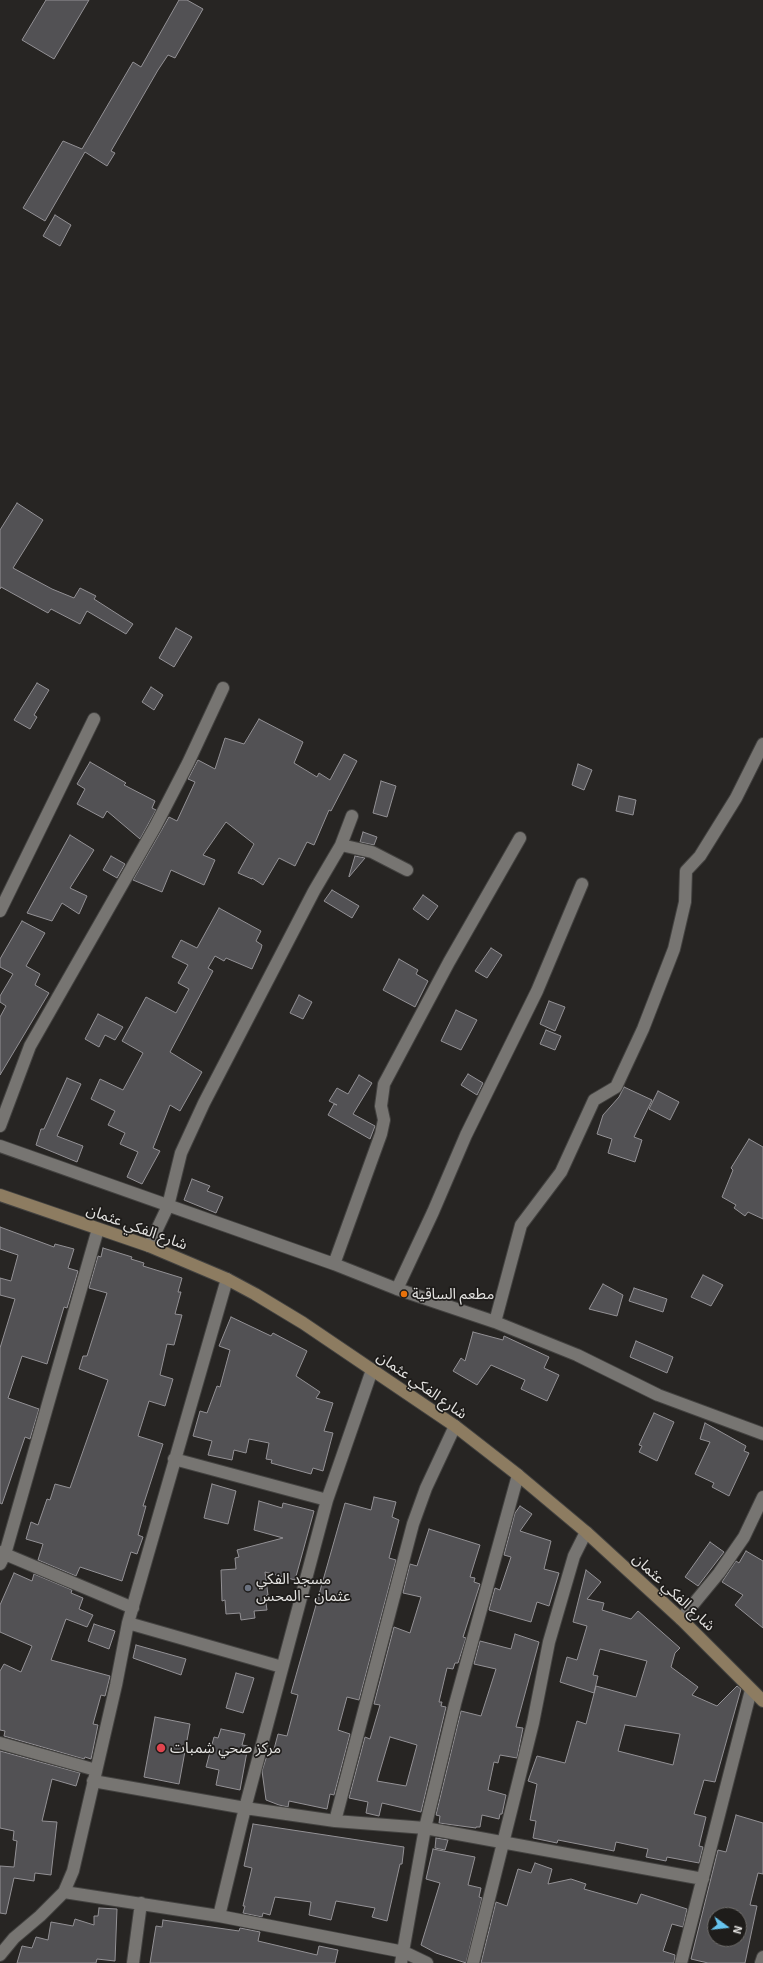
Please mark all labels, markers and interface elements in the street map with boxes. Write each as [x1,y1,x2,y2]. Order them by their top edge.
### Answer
street label: شارع الفكي عثمان [84,1200,190,1254]
place label: مطعم الساقية [412,1285,494,1303]
marker: مطعم الساقية [399,1289,409,1299]
street label: شارع الفكي عثمان [373,1347,471,1423]
street label: شارع الفكي عثمان [629,1549,719,1635]
place label: مسجد الفكي عثمان - المحس [256,1570,351,1605]
marker: مسجد الفكي عثمان - المحس [243,1583,253,1593]
place label: مركز صحي شمبات [170,1739,281,1757]
marker: مركز صحي شمبات [155,1742,167,1754]
north arrow [707,1907,747,1947]
text: N [731,1924,745,1935]

